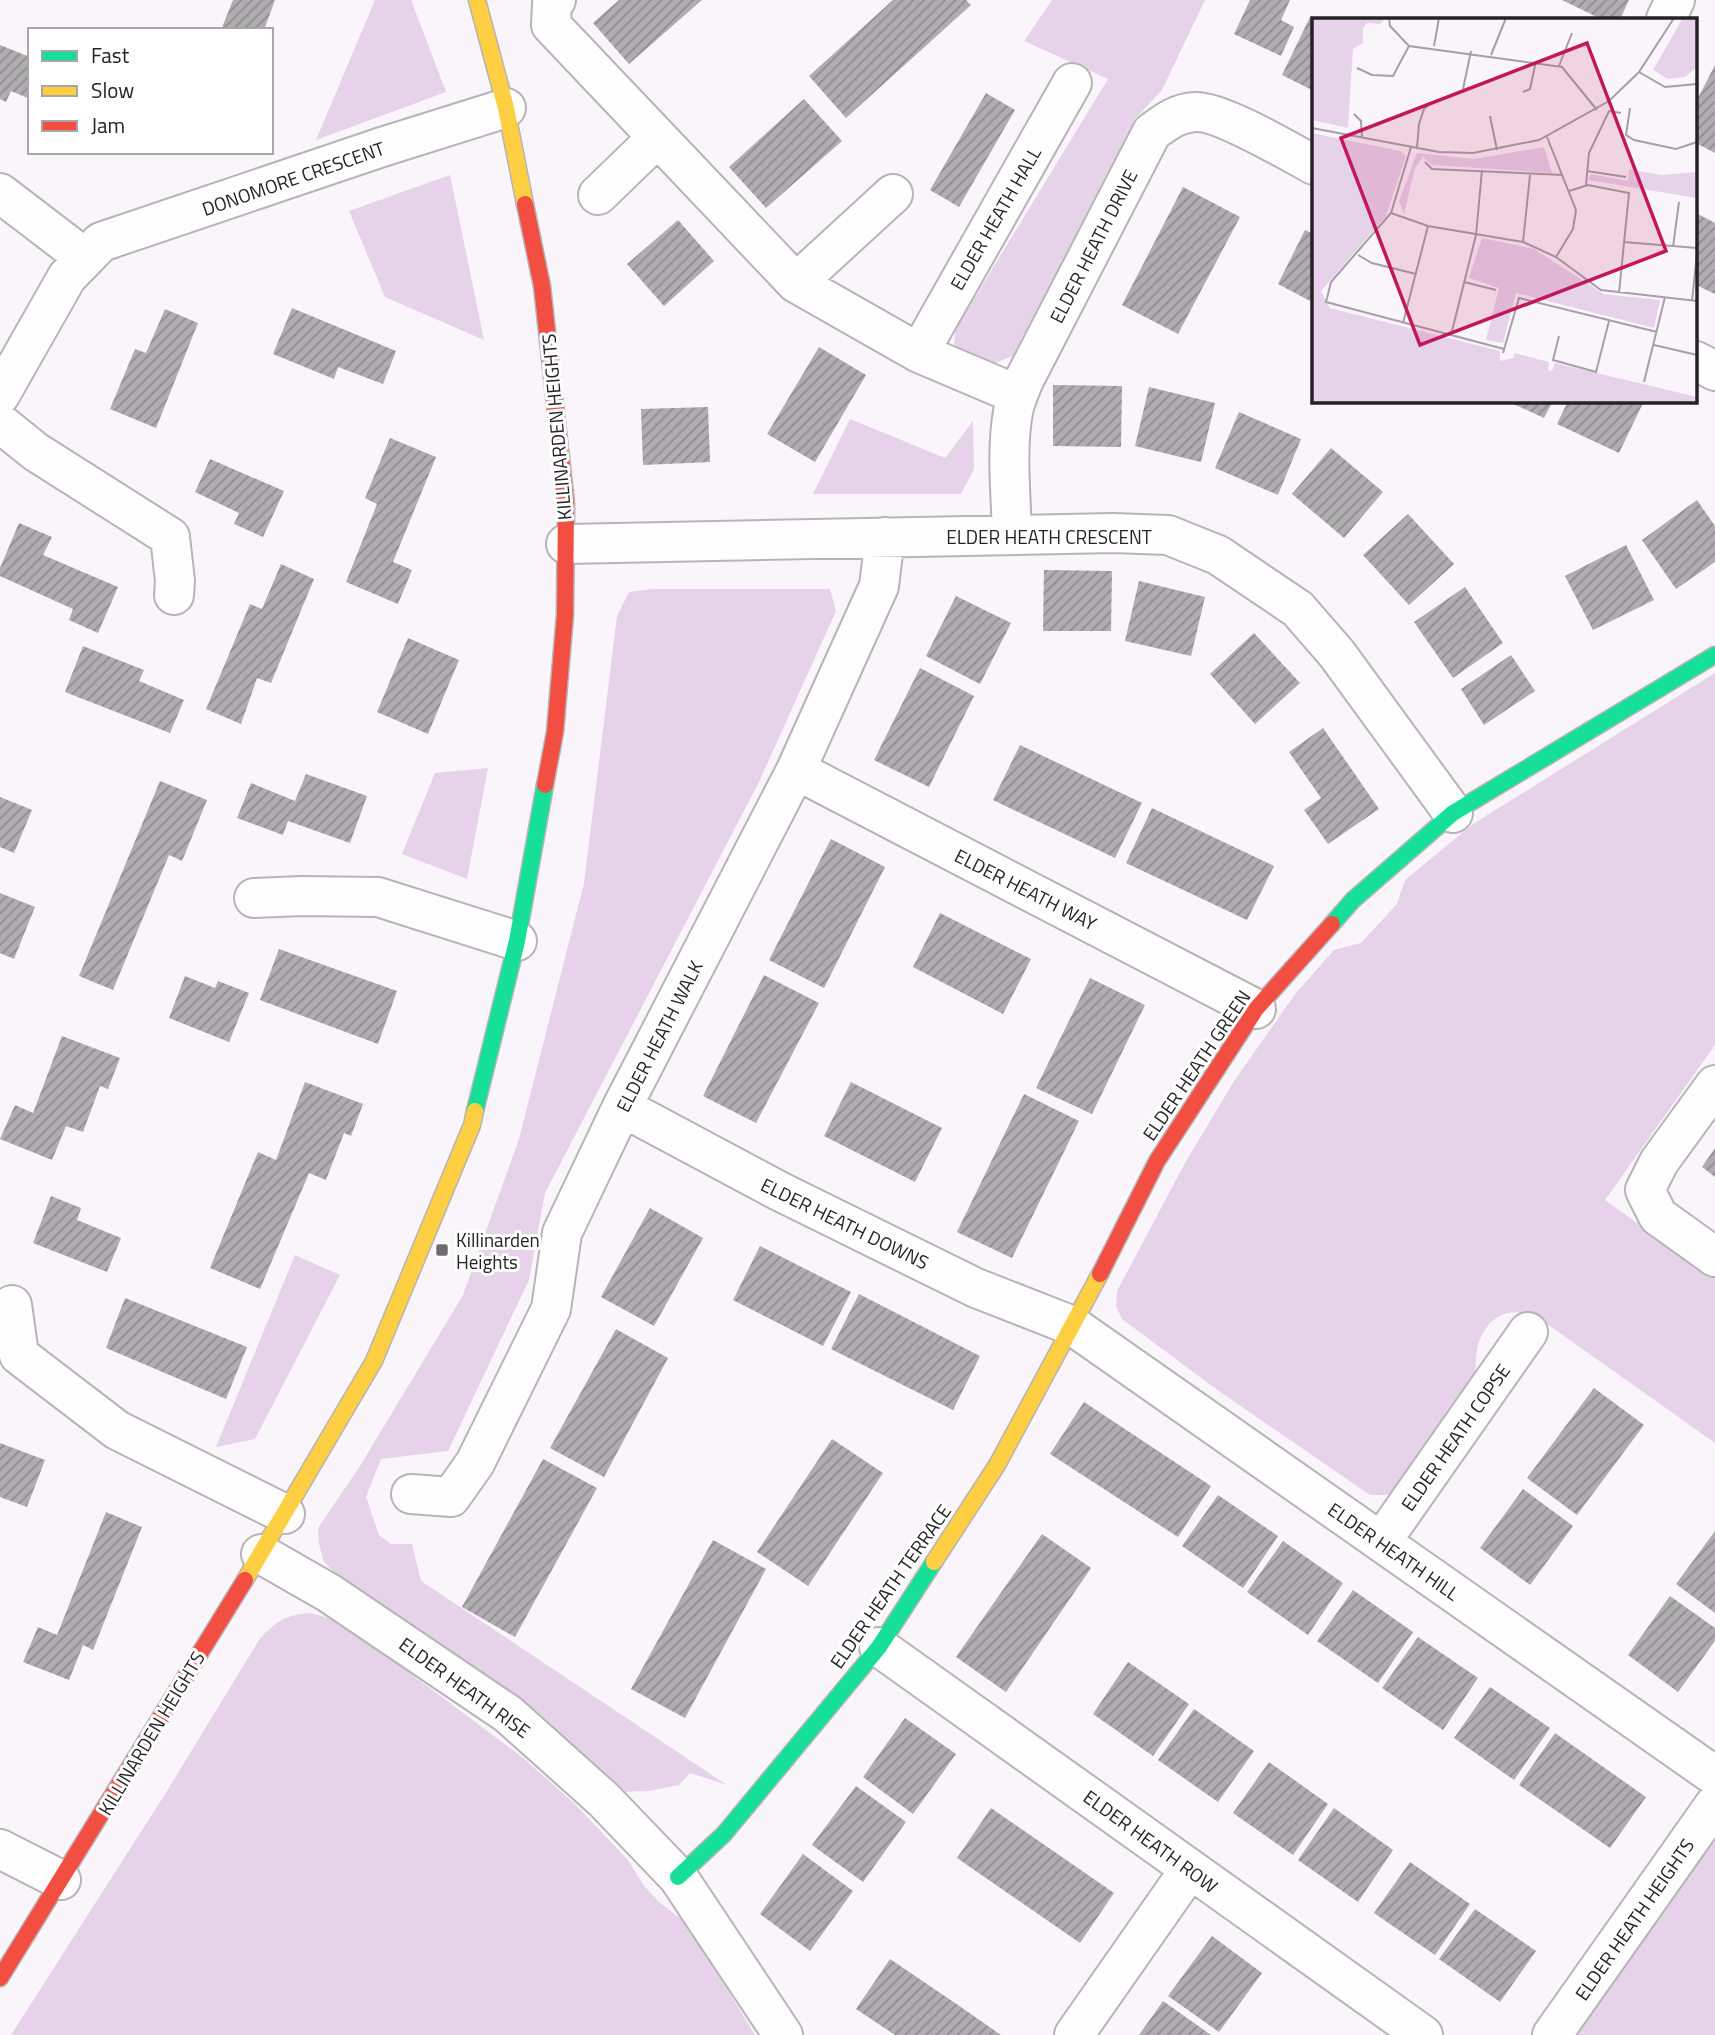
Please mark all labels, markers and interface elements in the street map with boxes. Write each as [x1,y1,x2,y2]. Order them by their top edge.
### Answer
inset map [1312,18,1698,402]
legend [28,28,273,154]
text: Fast [91,39,130,71]
text: Slow [91,74,134,106]
text: Jam [91,109,125,141]
street label: DONOMORE CRESCENT [198,133,388,223]
street label: ELDER HEATH HALL [942,141,1048,295]
street label: ELDER HEATH DRIVE [1042,164,1144,328]
street label: KILLINARDEN HEIGHTS [533,333,579,521]
street label: ELDER HEATH CRESCENT [946,522,1152,551]
street label: ELDER HEATH WAY [950,841,1103,938]
street label: ELDER HEATH WALK [608,955,710,1117]
street label: ELDER HEATH GREEN [1135,984,1257,1146]
street label: ELDER HEATH DOWNS [756,1170,934,1276]
place label: Killinarden Heights [456,1225,540,1276]
marker: Killinarden Heights [434,1242,450,1258]
street label: ELDER HEATH COPSE [1393,1358,1517,1516]
street label: ELDER HEATH HILL [1322,1495,1466,1607]
street label: ELDER HEATH TERRACE [822,1498,958,1674]
street label: ELDER HEATH RISE [393,1629,537,1745]
street label: KILLINARDEN HEIGHTS [90,1645,212,1821]
street label: ELDER HEATH ROW [1078,1782,1224,1900]
street label: ELDER HEATH HEIGHTS [1567,1832,1701,2006]

